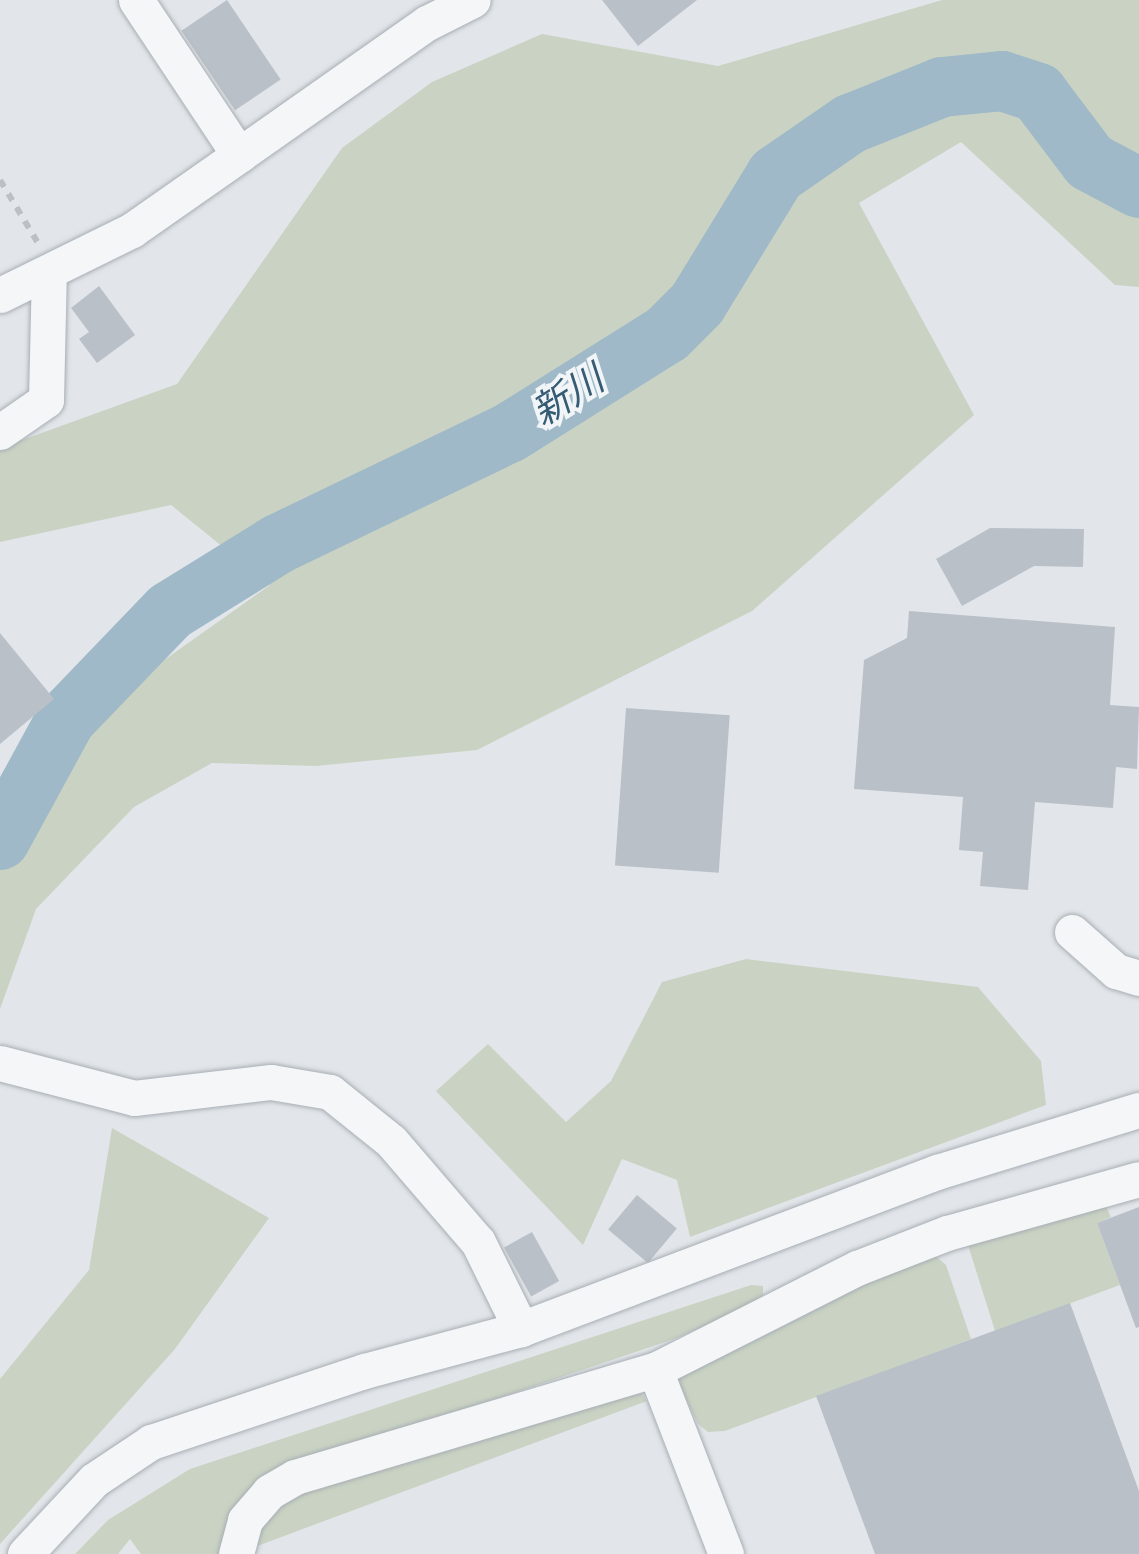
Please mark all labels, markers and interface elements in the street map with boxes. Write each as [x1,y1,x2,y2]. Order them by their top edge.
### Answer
water label: 新川 [524,357,612,435]

